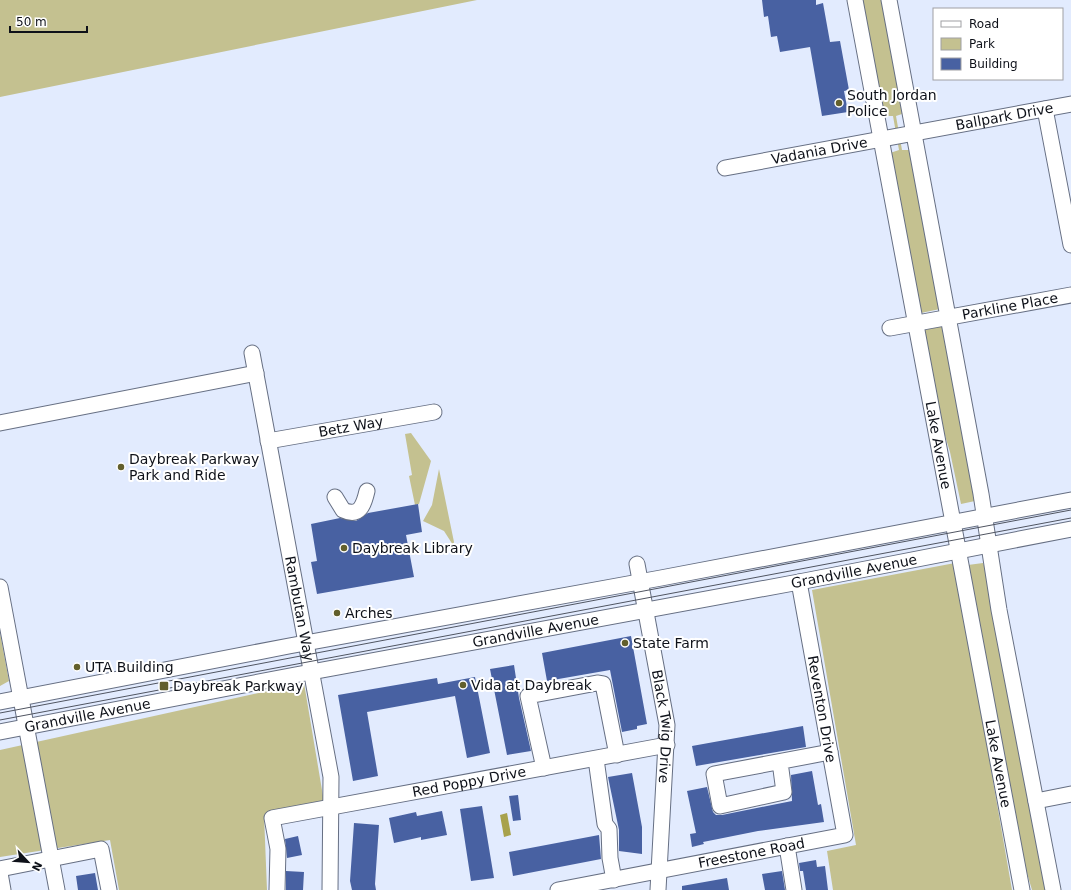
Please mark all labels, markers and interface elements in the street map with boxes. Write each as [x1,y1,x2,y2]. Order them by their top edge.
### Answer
scale bar [10,8,87,34]
legend [933,8,1063,80]
text: 50 m [16,15,47,29]
text: Road [969,17,999,31]
text: Park [969,37,995,51]
text: Building [969,57,1018,71]
place label: South Jordan Police [847,87,937,119]
marker: South Jordan Police [834,98,844,108]
street label: Ballpark Drive [954,99,1054,133]
street label: Vadania Drive [770,134,869,167]
street label: Parkline Place [961,290,1059,323]
street label: Lake Avenue [922,400,955,491]
street label: Betz Way [317,413,384,440]
place label: Daybreak Parkway Park and Ride [129,451,259,483]
marker: Daybreak Parkway Park and Ride [116,462,126,472]
place label: Daybreak Library [352,540,473,556]
marker: Daybreak Library [339,543,349,553]
street label: Grandville Avenue [790,551,918,591]
street label: Rambutan Way [282,555,317,663]
place label: Arches [345,605,393,621]
marker: Arches [332,608,342,618]
street label: Grandville Avenue [471,611,600,650]
place label: State Farm [633,635,709,651]
marker: State Farm [620,638,630,648]
street label: Reventon Drive [805,654,839,764]
place label: UTA Building [85,659,174,675]
marker: UTA Building [72,662,82,672]
street label: Black Twig Drive [649,668,676,784]
place label: Vida at Daybreak [471,677,593,693]
place label: Daybreak Parkway [173,678,303,694]
marker: Daybreak Parkway [158,680,170,692]
marker: Vida at Daybreak [458,680,468,690]
street label: Grandville Avenue [23,695,152,735]
street label: Lake Avenue [982,718,1014,809]
street label: Red Poppy Drive [411,763,527,800]
street label: Freestone Road [697,835,806,871]
north arrow [8,842,48,882]
text: N [29,859,44,873]

